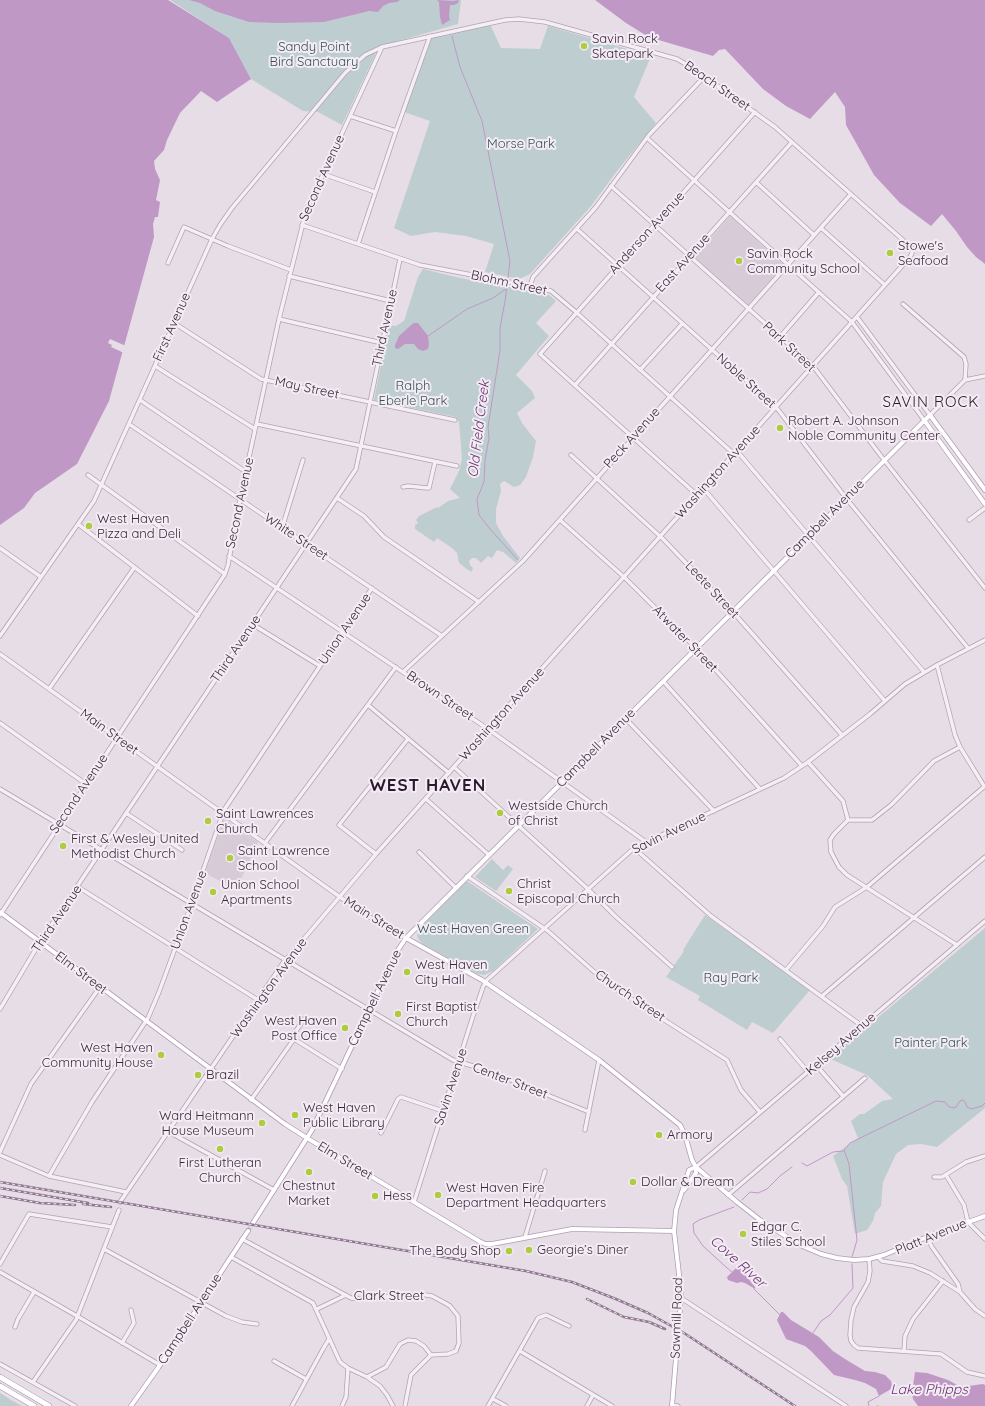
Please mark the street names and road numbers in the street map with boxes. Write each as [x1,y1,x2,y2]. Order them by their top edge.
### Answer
street label: Beach Street [681,58,753,114]
street label: Second Avenue [296,133,348,223]
street label: Anderson Avenue [606,189,688,277]
street label: East Avenue [653,230,713,296]
street label: Blohm Street [469,267,549,299]
street label: Third Avenue [369,288,401,368]
street label: First Avenue [150,290,194,364]
street label: Park Street [759,319,819,375]
street label: Noble Street [713,350,779,412]
street label: May Street [274,374,340,402]
street label: Peck Avenue [601,404,663,472]
street label: Washington Avenue [672,422,764,522]
street label: Second Avenue [223,456,257,550]
street label: Campbell Avenue [782,476,868,562]
street label: White Street [261,510,331,564]
street label: Leete Street [682,558,742,622]
street label: Union Avenue [315,590,375,668]
street label: Atwater Street [649,602,721,676]
street label: Third Avenue [208,612,264,686]
street label: Washington Avenue [456,664,548,764]
street label: Brown Street [404,668,476,724]
street label: Campbell Avenue [553,705,639,791]
street label: Main Street [77,706,141,758]
street label: Second Avenue [47,751,111,837]
street label: Savin Avenue [630,808,708,858]
street label: Union Avenue [167,868,211,952]
street label: Third Avenue [29,882,85,956]
street label: Main Street [341,893,407,943]
street label: Washington Avenue [227,935,311,1041]
street label: Campbell Avenue [345,947,405,1049]
street label: Elm Street [52,948,110,998]
street label: Church Street [592,967,668,1025]
street label: Kelsey Avenue [803,1009,879,1079]
street label: Savin Avenue [431,1046,471,1128]
street label: Center Street [470,1060,550,1102]
street label: Elm Street [315,1139,375,1183]
street label: Platt Avenue [893,1216,969,1258]
street label: Campbell Avenue [155,1271,225,1367]
street label: Sawmill Road [668,1277,686,1359]
street label: Clark Street [354,1288,424,1304]

